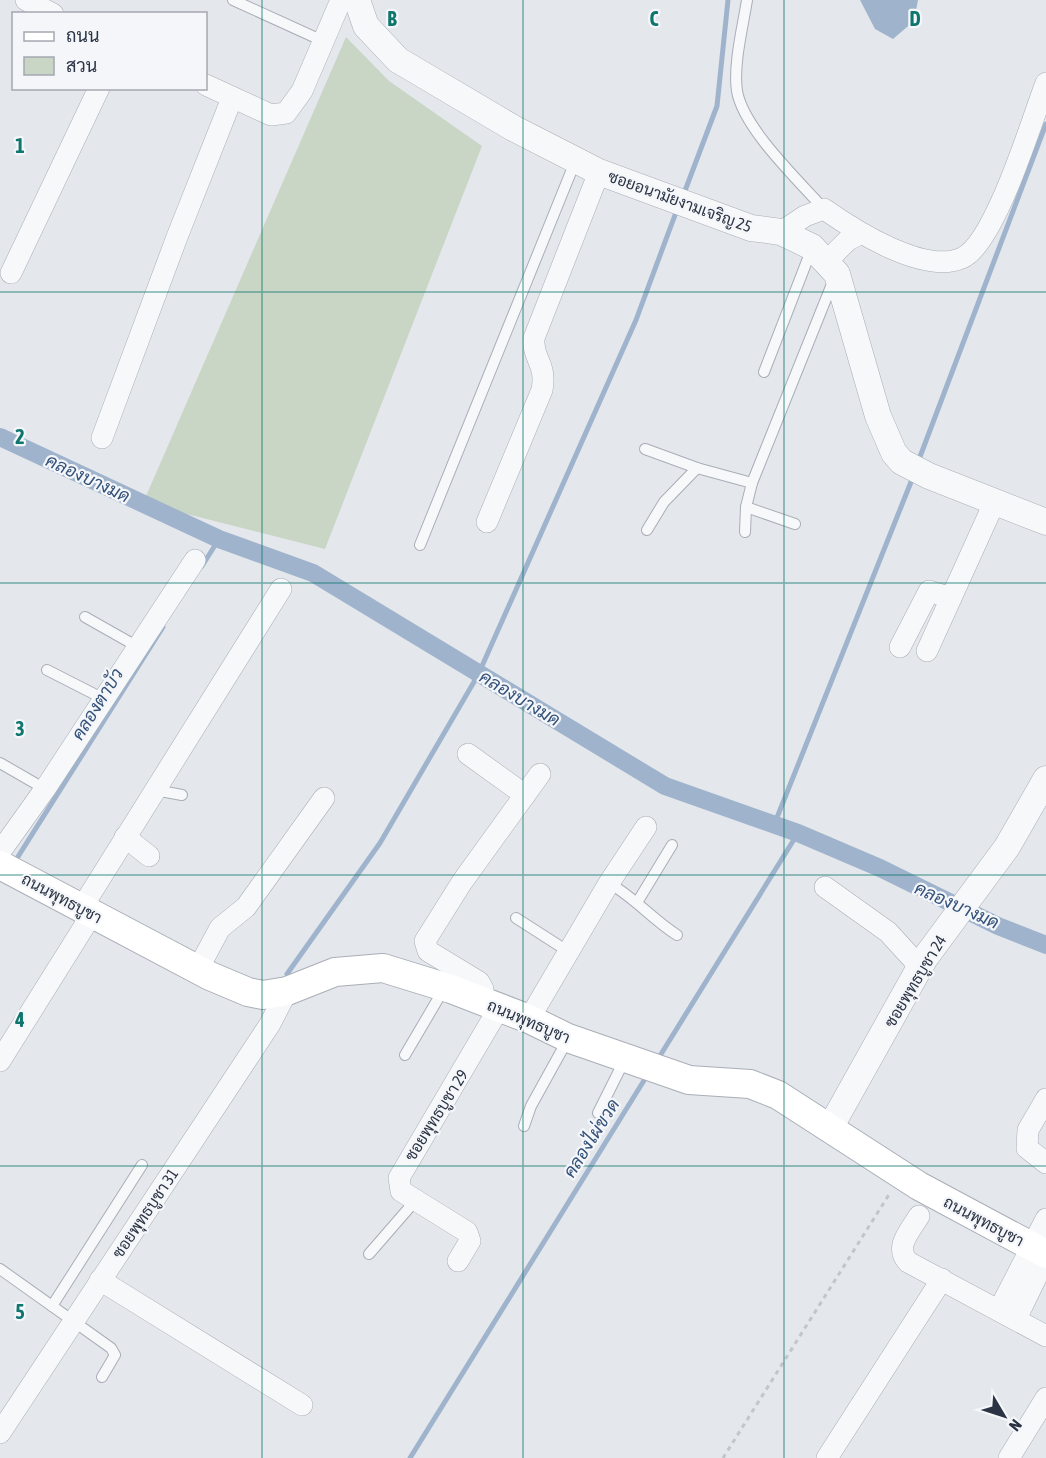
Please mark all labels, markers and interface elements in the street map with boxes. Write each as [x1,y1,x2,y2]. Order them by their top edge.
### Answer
text: B [387,7,397,30]
text: C [650,7,659,30]
text: D [909,7,921,30]
legend [12,12,207,90]
text: ถนน [66,25,99,46]
text: สวน [66,55,97,76]
text: 1 [15,134,25,157]
street label: ซอยอนามัยงามเจริญ 25 [605,166,755,236]
text: 2 [15,425,25,448]
water label: คลองบางมด [43,449,133,507]
water label: คลองตาบัว [67,664,127,744]
water label: คลองบางมด [476,666,564,730]
text: 3 [15,717,25,740]
street label: ถนนพุทธบูชา [17,869,105,929]
water label: คลองบางมด [911,877,1003,933]
street label: ซอยพุทธบูชา 24 [880,932,952,1032]
street label: ถนนพุทธบูชา [484,995,573,1049]
text: 4 [14,1008,25,1031]
street label: ซอยพุทธบูชา 29 [401,1066,474,1166]
water label: คลองไผ่ขวด [557,1094,623,1181]
street label: ซอยพุทธบูชา 31 [108,1165,184,1263]
street label: ถนนพุทธบูชา [939,1192,1027,1252]
text: 5 [15,1300,25,1323]
north arrow [974,1386,1034,1446]
text: N [1006,1416,1026,1435]

